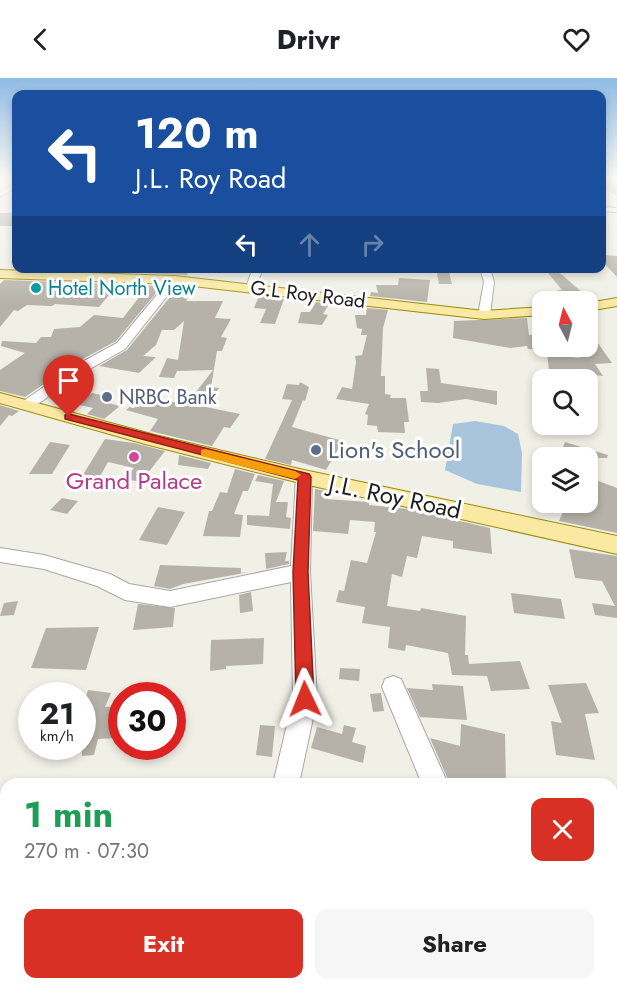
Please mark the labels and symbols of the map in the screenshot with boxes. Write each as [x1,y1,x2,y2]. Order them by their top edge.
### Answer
street label: G.L Roy Road [249,273,367,316]
place label: Hotel North View [48,274,196,303]
marker: Hotel North View [29,281,43,295]
north arrow [532,291,598,357]
pin [43,355,94,417]
place label: NRBC Bank [119,383,217,412]
marker: NRBC Bank [100,390,114,404]
place label: Lion's School [328,432,460,467]
marker: Lion's School [309,443,323,457]
marker: Grand Palace [127,450,141,464]
place label: Grand Palace [66,463,202,498]
street label: J.L. Roy Road [323,465,465,528]
position arrow [273,667,337,731]
speed limit sign: 30 [108,682,186,760]

